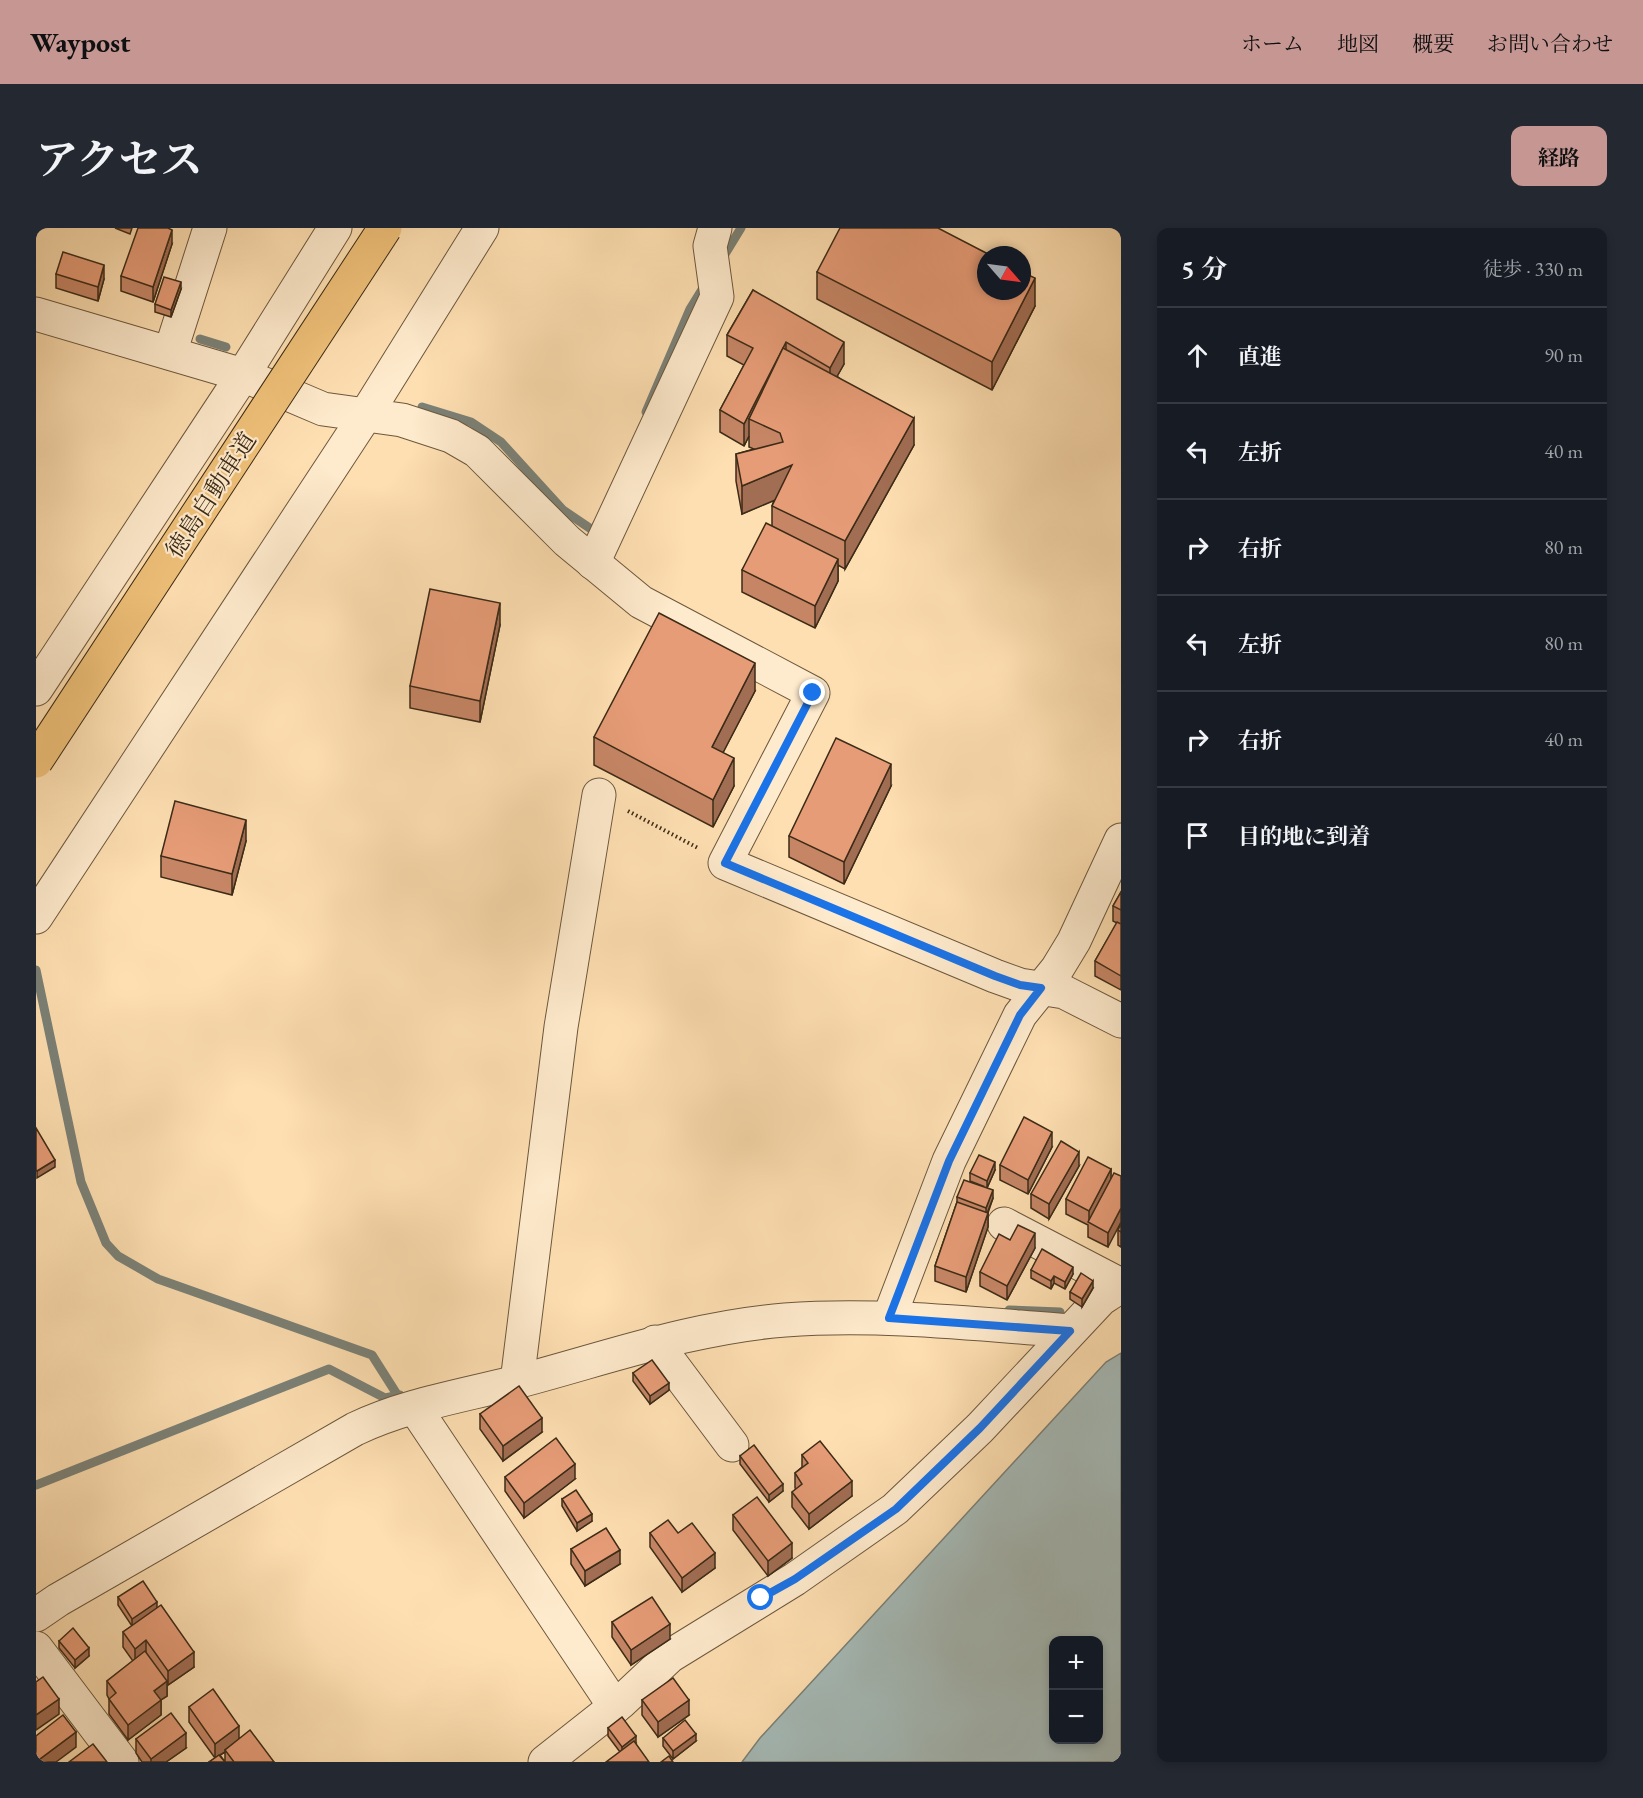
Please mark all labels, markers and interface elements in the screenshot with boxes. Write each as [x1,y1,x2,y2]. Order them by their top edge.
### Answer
text: Waypost [30,24,131,60]
text: ホーム [1241,30,1304,57]
text: 地図 [1337,30,1379,57]
text: 概要 [1412,30,1454,57]
text: お問い合わせ [1487,30,1613,57]
button: 経路 [1511,126,1607,186]
text: アクセス [36,132,203,187]
north arrow [977,246,1031,300]
text: 5 分 [1181,252,1227,286]
text: 徒歩 · 330 m [1483,256,1583,282]
icon: ahead [1181,339,1214,372]
text: 直進 [1238,342,1282,371]
text: 90 m [1544,342,1583,368]
street label: 徳島自動車道 [158,426,263,564]
icon: left [1181,435,1214,468]
text: 左折 [1238,438,1282,467]
text: 40 m [1544,438,1583,464]
icon: right [1181,531,1214,564]
text: 右折 [1238,534,1282,563]
text: 80 m [1544,534,1583,560]
icon: left [1181,627,1214,660]
text: 左折 [1238,630,1282,659]
text: 80 m [1544,630,1583,656]
route end [799,679,825,705]
icon: right [1181,723,1214,756]
text: 右折 [1238,726,1282,755]
text: 40 m [1544,726,1583,752]
icon: arrive [1181,819,1214,852]
text: 目的地に到着 [1238,822,1370,851]
route start [747,1584,773,1610]
map controls [1049,1636,1103,1744]
button: + [1049,1636,1103,1690]
button: − [1049,1690,1103,1744]

